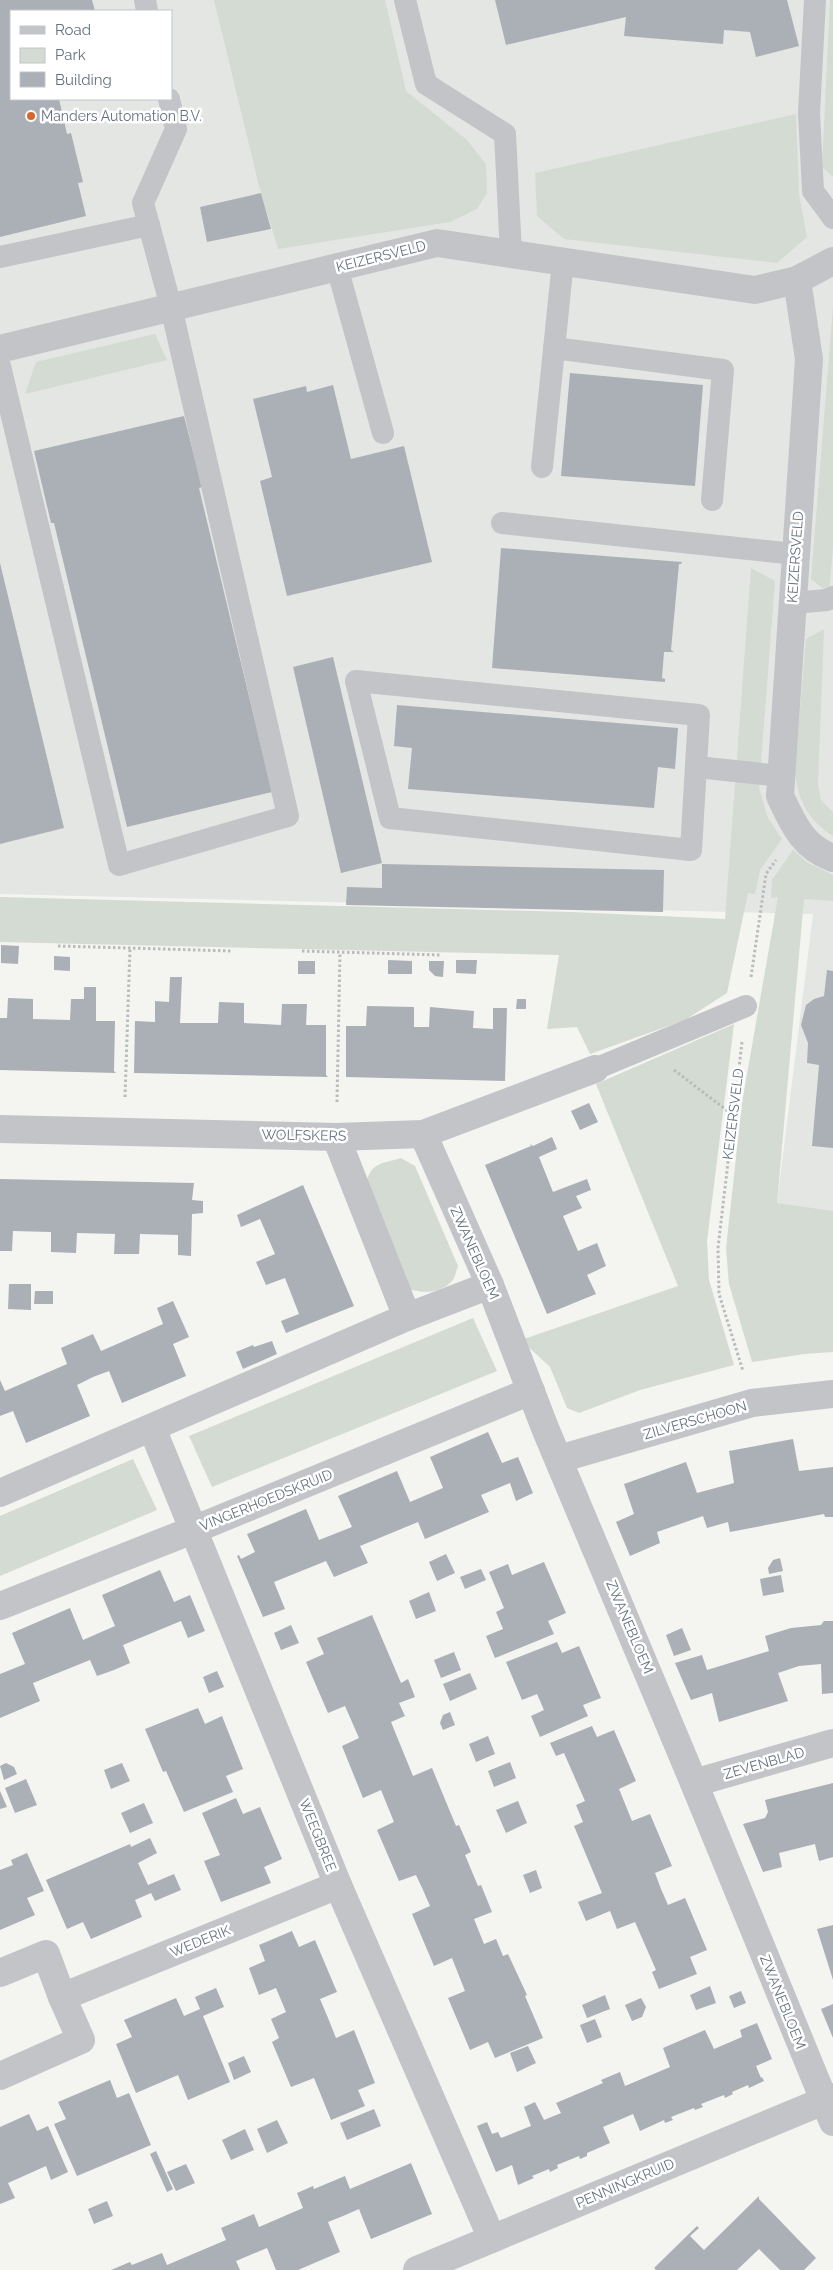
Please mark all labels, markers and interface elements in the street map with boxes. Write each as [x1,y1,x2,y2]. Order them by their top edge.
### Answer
legend [10,10,172,100]
text: Road [55,21,91,39]
text: Park [55,46,86,64]
text: Building [55,71,112,89]
place label: Manders Automation B.V. [41,108,202,124]
marker: Manders Automation B.V. [25,110,37,122]
street label: KEIZERSVELD [334,237,428,275]
street label: KEIZERSVELD [784,511,806,603]
street label: KEIZERSVELD [719,1067,747,1161]
street label: WOLFSKERS [262,1126,347,1144]
street label: ZWANEBLOEM [447,1204,503,1302]
street label: ZILVERSCHOON [642,1398,748,1442]
street label: VINGERHOEDSKRUID [197,1466,335,1534]
street label: ZWANEBLOEM [603,1578,657,1676]
street label: ZEVENBLAD [722,1744,806,1782]
street label: WEEGBREE [296,1796,340,1874]
street label: WEDERIK [168,1922,232,1960]
street label: ZWANEBLOEM [757,1953,809,2051]
street label: PENNINGKRUID [573,2155,677,2211]

